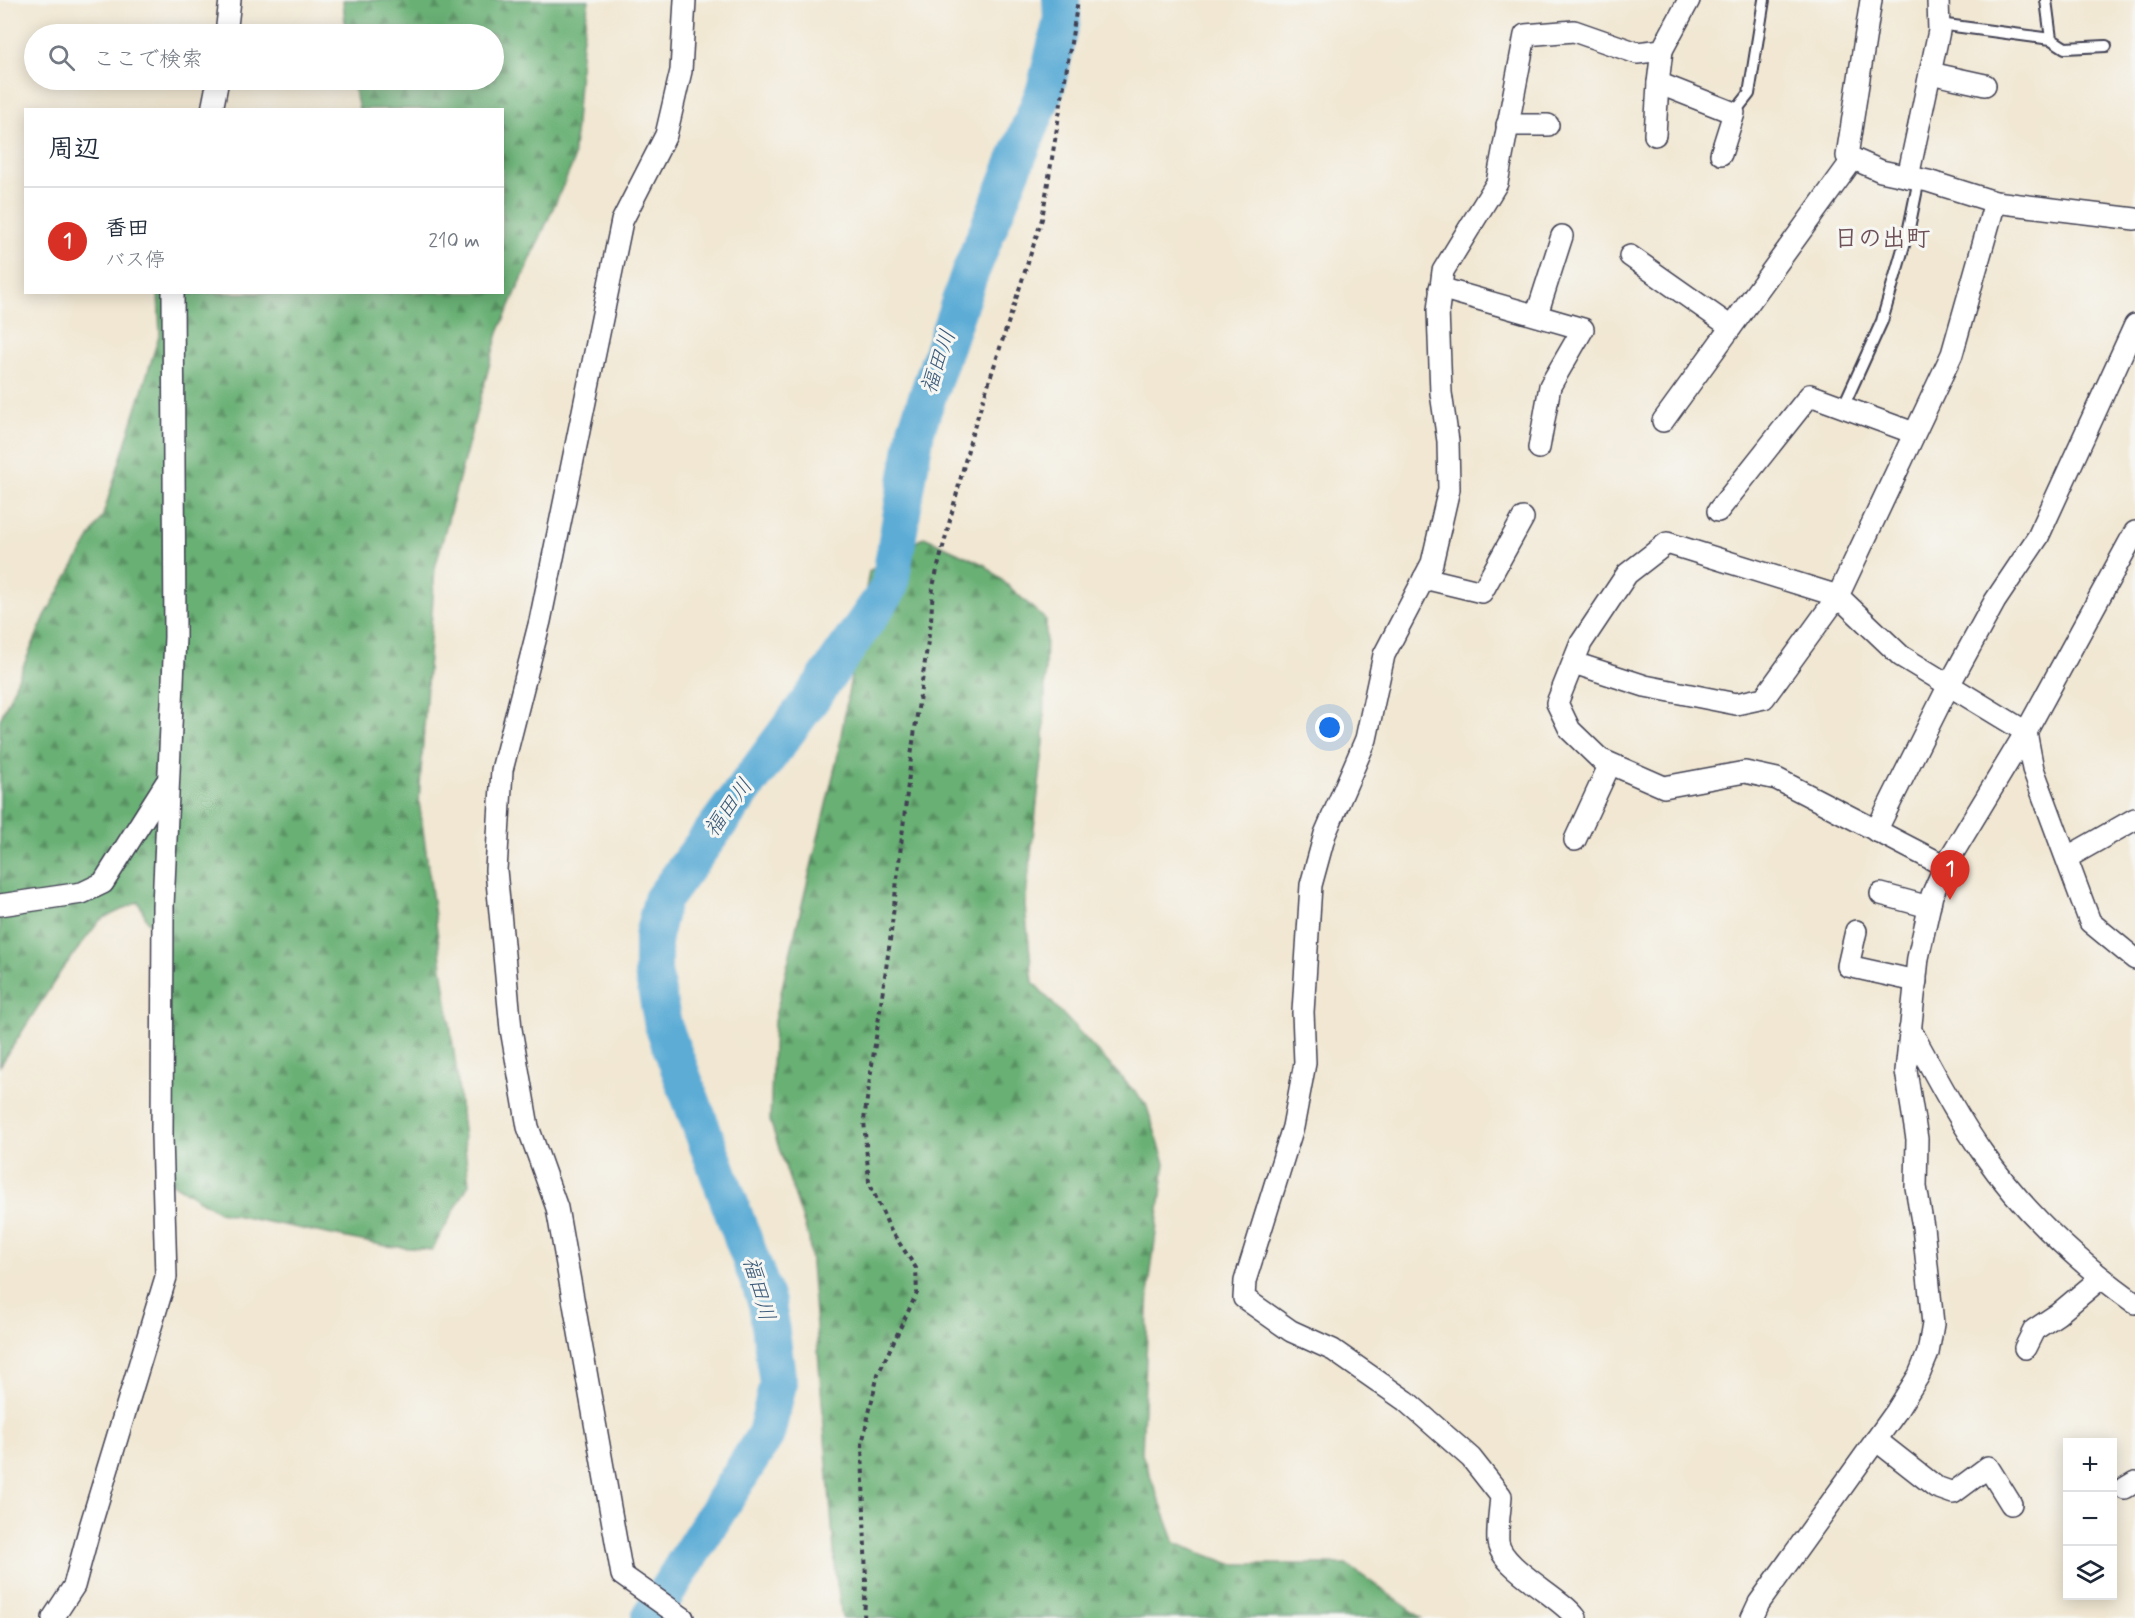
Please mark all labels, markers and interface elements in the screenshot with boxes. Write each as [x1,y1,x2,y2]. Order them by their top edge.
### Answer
search box [24,24,504,90]
icon: search [45,41,78,74]
text: ここで検索 [93,46,203,74]
text: 周辺 [48,133,100,167]
text: 香田 [105,215,149,243]
district label: 日の出町 [1834,224,1930,255]
text: 1 [63,228,72,255]
text: 210 m [428,228,480,255]
text: バス停 [105,247,165,274]
water label: 福田川 [915,326,963,398]
your location [1315,713,1344,742]
water label: 福田川 [698,773,760,843]
pin: 1 [1930,850,1970,900]
water label: 福田川 [735,1253,781,1325]
map controls [2063,1438,2117,1600]
button: + [2063,1438,2117,1492]
button: − [2063,1492,2117,1546]
button: layers [2063,1546,2117,1600]

